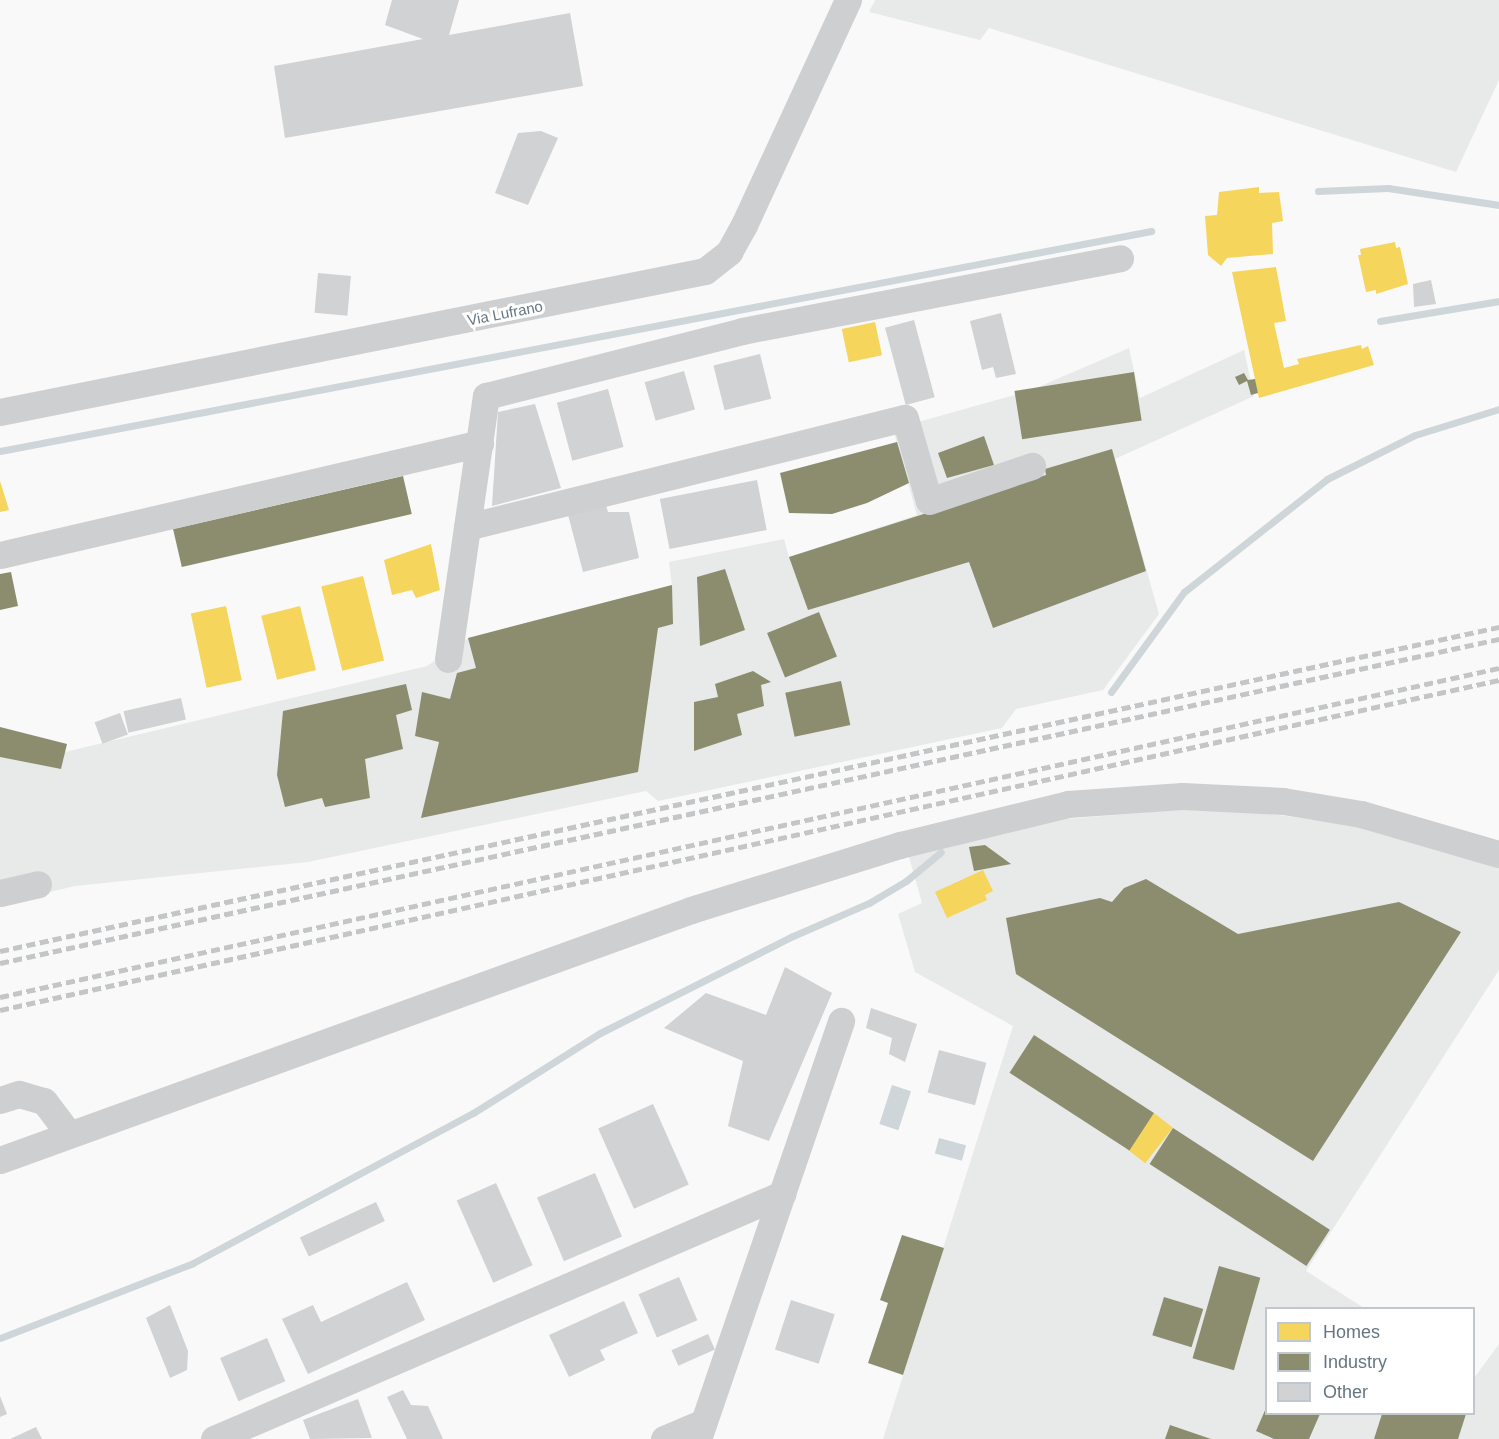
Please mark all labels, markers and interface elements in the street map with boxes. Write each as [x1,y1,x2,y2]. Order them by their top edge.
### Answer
street label: Via Lufrano [466,297,544,329]
legend [1265,1307,1475,1415]
text: Homes [1323,1322,1380,1342]
text: Industry [1323,1352,1387,1372]
text: Other [1323,1382,1368,1402]

